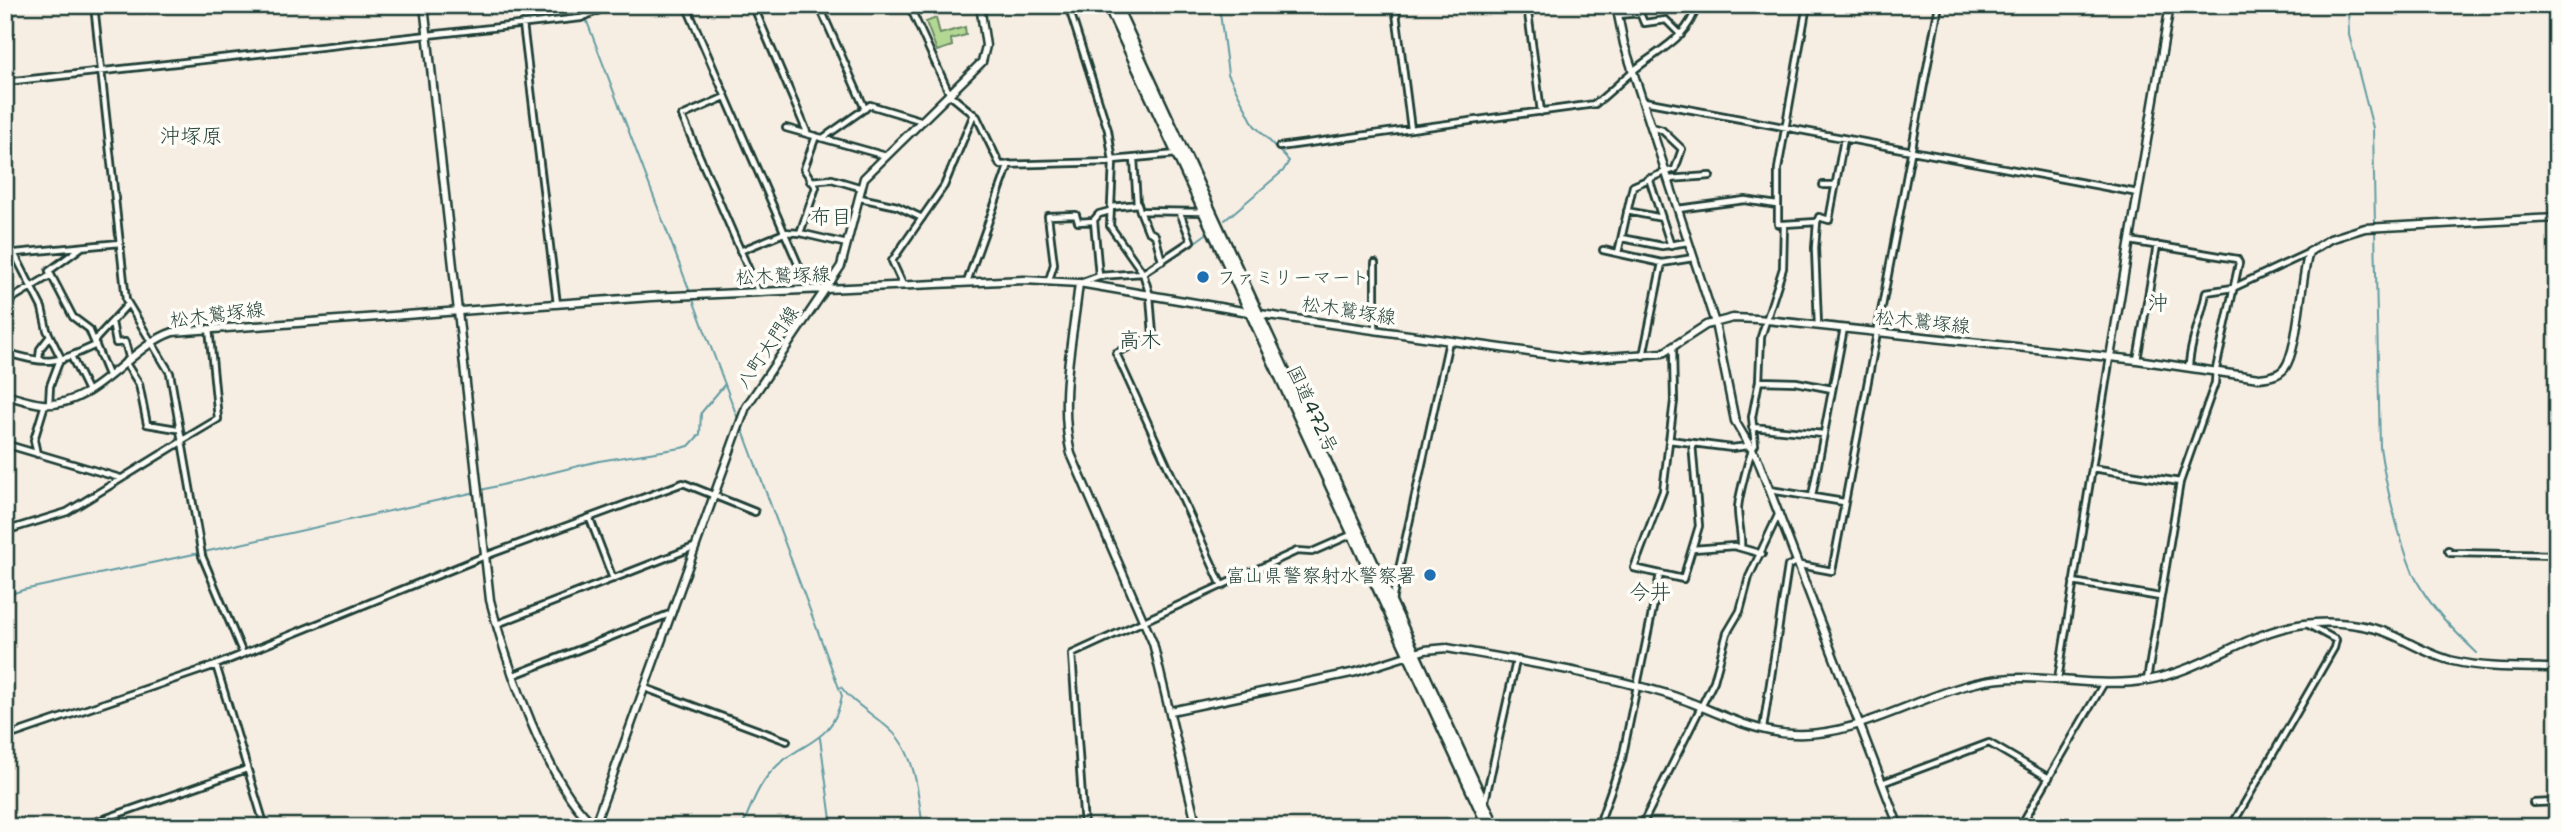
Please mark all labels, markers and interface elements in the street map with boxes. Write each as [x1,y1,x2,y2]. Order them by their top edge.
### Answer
district label: 沖塚原 [160,122,223,150]
district label: 布目 [810,203,852,231]
street label: 松木鷲塚線 [735,261,831,290]
place label: ファミリーマート [1217,265,1369,290]
marker: ファミリーマート [1195,269,1211,285]
district label: 沖 [2148,289,2169,317]
street label: 松木鷲塚線 [1300,291,1398,330]
street label: 松木鷲塚線 [168,296,266,333]
street label: 八町大門線 [730,301,804,394]
street label: 松木鷲塚線 [1874,304,1972,339]
district label: 高木 [1119,326,1161,354]
street label: 国道472号 [1281,361,1344,457]
place label: 富山県警察射水警察署 [1226,563,1416,588]
marker: 富山県警察射水警察署 [1422,567,1438,583]
district label: 今井 [1629,578,1671,606]

